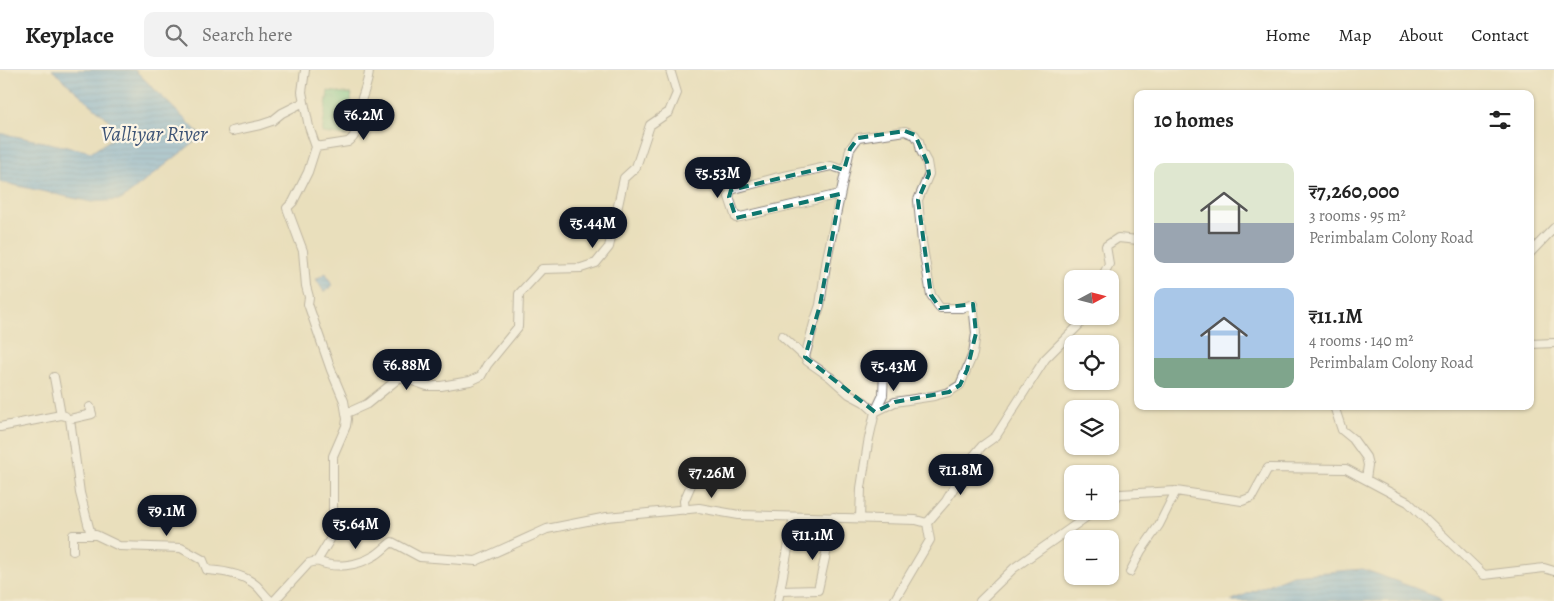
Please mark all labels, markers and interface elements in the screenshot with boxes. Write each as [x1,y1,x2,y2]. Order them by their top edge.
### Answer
search box [144,12,494,57]
text: Keyplace [25,19,114,51]
icon: search [162,21,190,49]
text: Search here [202,22,292,48]
text: Home [1265,23,1310,47]
text: Map [1338,23,1371,47]
text: About [1399,23,1443,47]
text: Contact [1471,23,1529,47]
pin: ₹6.2M [329,98,399,141]
text: ₹6.2M [344,104,384,126]
text: 10 homes [1154,106,1234,134]
icon: filters [1486,106,1514,134]
water label: Valliyar River [101,120,208,148]
pin: ₹5.53M [677,156,759,199]
text: ₹5.53M [696,162,740,184]
text: ₹7,260,000 [1309,177,1399,205]
icon: home [1194,183,1254,243]
text: 3 rooms · 95 m² [1309,205,1406,227]
pin: ₹5.44M [552,206,634,249]
text: ₹5.44M [570,212,616,234]
text: Perimbalam Colony Road [1309,227,1473,249]
north arrow [1064,270,1119,325]
map controls [1064,270,1119,585]
text: ₹11.1M [1309,302,1363,330]
icon: home [1194,308,1254,368]
text: 4 rooms · 140 m² [1309,330,1414,352]
button: locate [1064,335,1119,390]
pin: ₹6.88M [366,348,448,391]
pin: ₹5.43M [853,350,935,392]
text: Perimbalam Colony Road [1309,352,1473,374]
text: ₹6.88M [384,354,430,376]
text: ₹5.43M [871,355,917,377]
button: layers [1064,400,1119,455]
pin: ₹11.8M [920,454,1002,496]
pin: ₹7.26M [671,456,753,499]
text: ₹11.8M [940,459,982,481]
text: ₹7.26M [689,462,735,484]
button: + [1064,465,1119,520]
pin: ₹9.1M [132,494,202,537]
text: ₹9.1M [149,500,185,522]
pin: ₹5.64M [315,508,397,550]
text: ₹5.64M [333,513,379,535]
pin: ₹11.1M [772,518,854,561]
text: ₹11.1M [792,524,834,546]
button: − [1064,530,1119,585]

